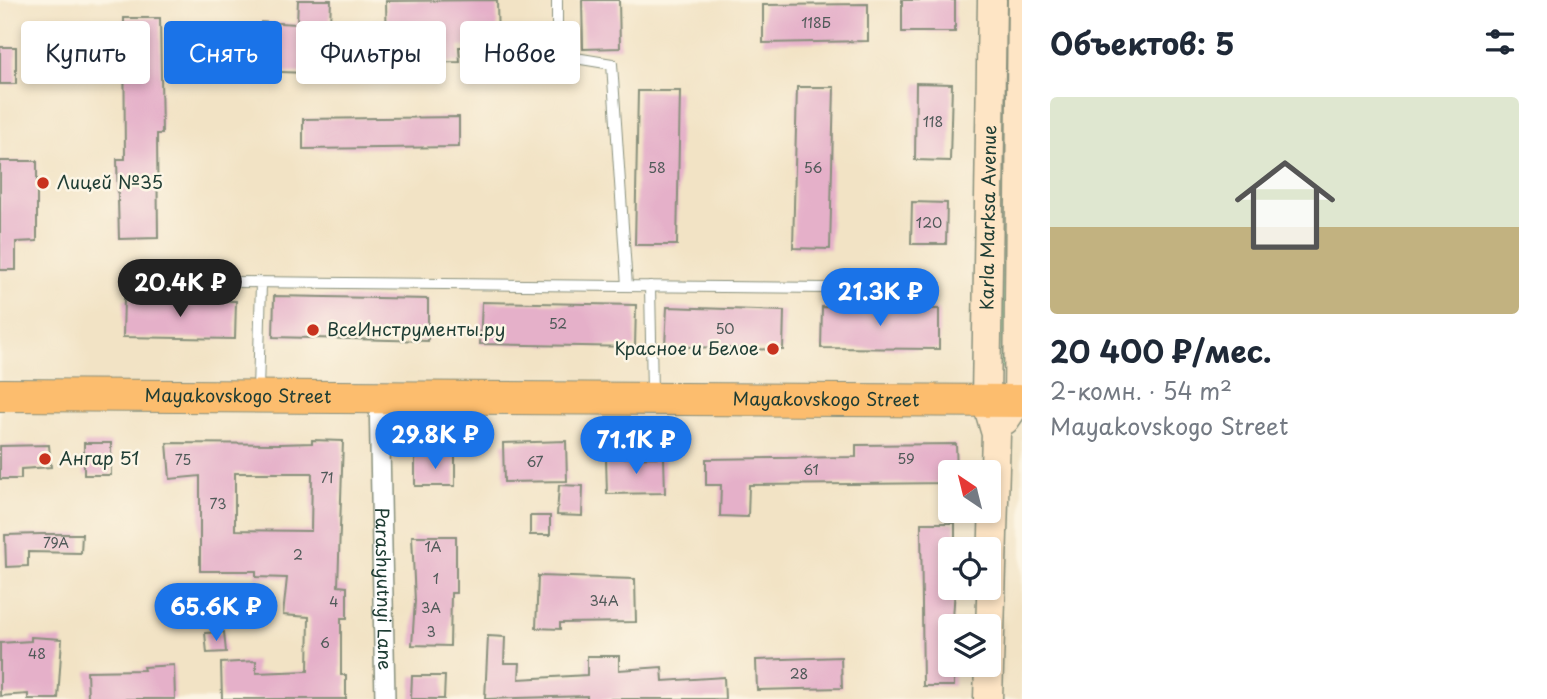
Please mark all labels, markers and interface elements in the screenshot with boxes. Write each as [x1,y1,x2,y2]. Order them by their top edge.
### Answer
house number: 118Б [801,12,831,33]
text: Объектов: 5 [1050,20,1235,65]
chip: Купить [21,21,150,84]
chip: Снять [164,21,282,84]
chip: Фильтры [296,21,446,84]
chip: Новое [460,21,580,84]
icon: filters [1481,23,1519,61]
house number: 118 [923,111,943,132]
street label: Karla Marksa Avenue [972,125,1002,310]
icon: home [1222,142,1348,268]
house number: 58 [648,157,666,178]
house number: 56 [804,157,823,178]
place label: Лицей №35 [57,168,163,195]
marker: Лицей №35 [35,175,51,191]
house number: 120 [916,212,942,233]
pin: 20.4K ₽ [115,260,245,319]
text: 20.4K ₽ [134,264,226,299]
pin: 21.3K ₽ [815,268,945,328]
text: 21.3K ₽ [837,273,923,308]
house number: 52 [549,313,567,334]
place label: ВсеИнструменты.ру [327,315,505,342]
house number: 50 [715,318,735,339]
marker: ВсеИнструменты.ру [305,322,321,338]
text: 20 400 ₽/мес. [1050,328,1271,373]
place label: Красное и Белое [614,334,759,361]
marker: Красное и Белое [765,341,781,357]
text: 2-комн. · 54 m² [1050,373,1232,408]
street label: Mayakovskogo Street [145,381,331,409]
street label: Mayakovskogo Street [733,384,919,412]
text: Mayakovskogo Street [1050,408,1288,443]
pin: 29.8K ₽ [370,412,500,471]
text: 29.8K ₽ [391,416,479,451]
pin: 71.1K ₽ [571,416,701,476]
text: 71.1K ₽ [596,421,676,456]
place label: Ангар 51 [59,444,139,471]
house number: 59 [897,448,915,469]
house number: 75 [175,449,191,470]
marker: Ангар 51 [37,451,53,467]
house number: 67 [526,451,544,472]
house number: 61 [803,459,819,480]
north arrow [938,460,1001,523]
map controls [938,460,1001,677]
house number: 71 [320,467,334,488]
house number: 73 [210,493,226,514]
street label: Parashyutnyi Lane [369,507,399,670]
house number: 79А [43,532,69,553]
house number: 1А [424,536,442,557]
button: locate [938,537,1001,600]
house number: 2 [293,544,303,565]
house number: 1 [433,568,439,589]
pin: 65.6K ₽ [151,584,281,643]
text: 65.6K ₽ [171,588,262,623]
house number: 34А [589,590,619,611]
house number: 4 [329,591,339,612]
house number: 3А [421,597,441,618]
button: layers [938,614,1001,677]
house number: 3 [426,621,436,642]
house number: 6 [320,632,330,653]
house number: 48 [28,643,46,664]
house number: 28 [790,663,808,684]

